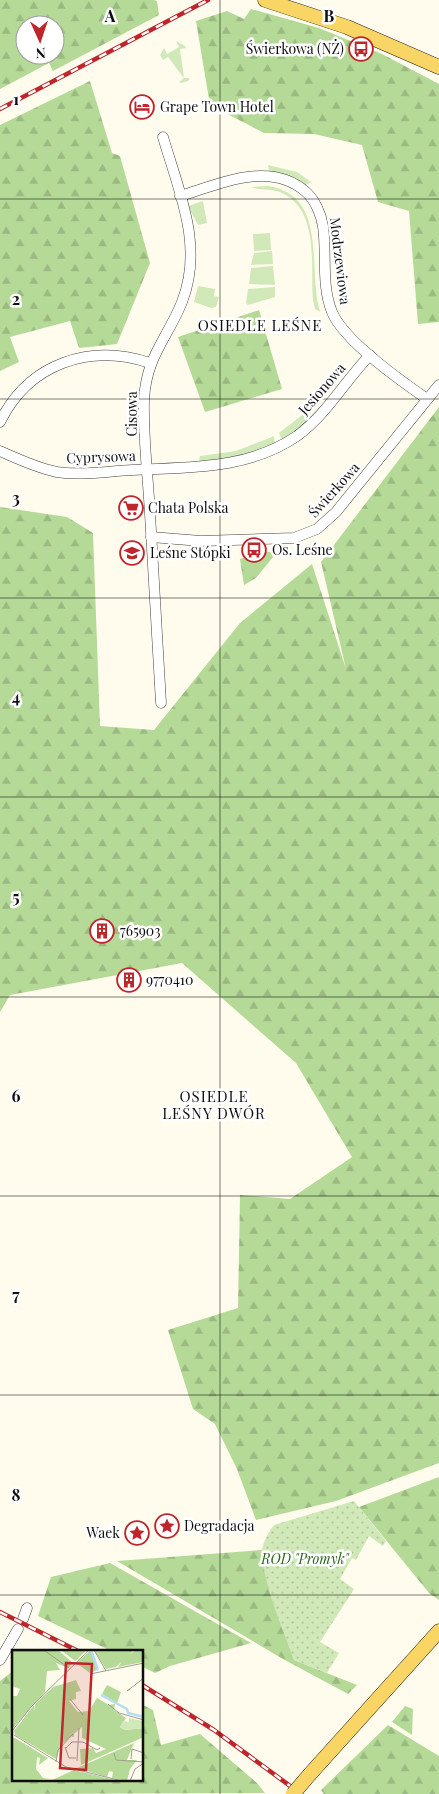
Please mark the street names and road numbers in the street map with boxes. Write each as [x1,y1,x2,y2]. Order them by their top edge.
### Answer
street label: Modrzewiowa [326,216,355,306]
street label: Jesionowa [293,359,349,419]
street label: Cisowa [122,391,141,437]
street label: Cyprysowa [66,446,136,467]
street label: Świerkowa [304,458,363,521]

